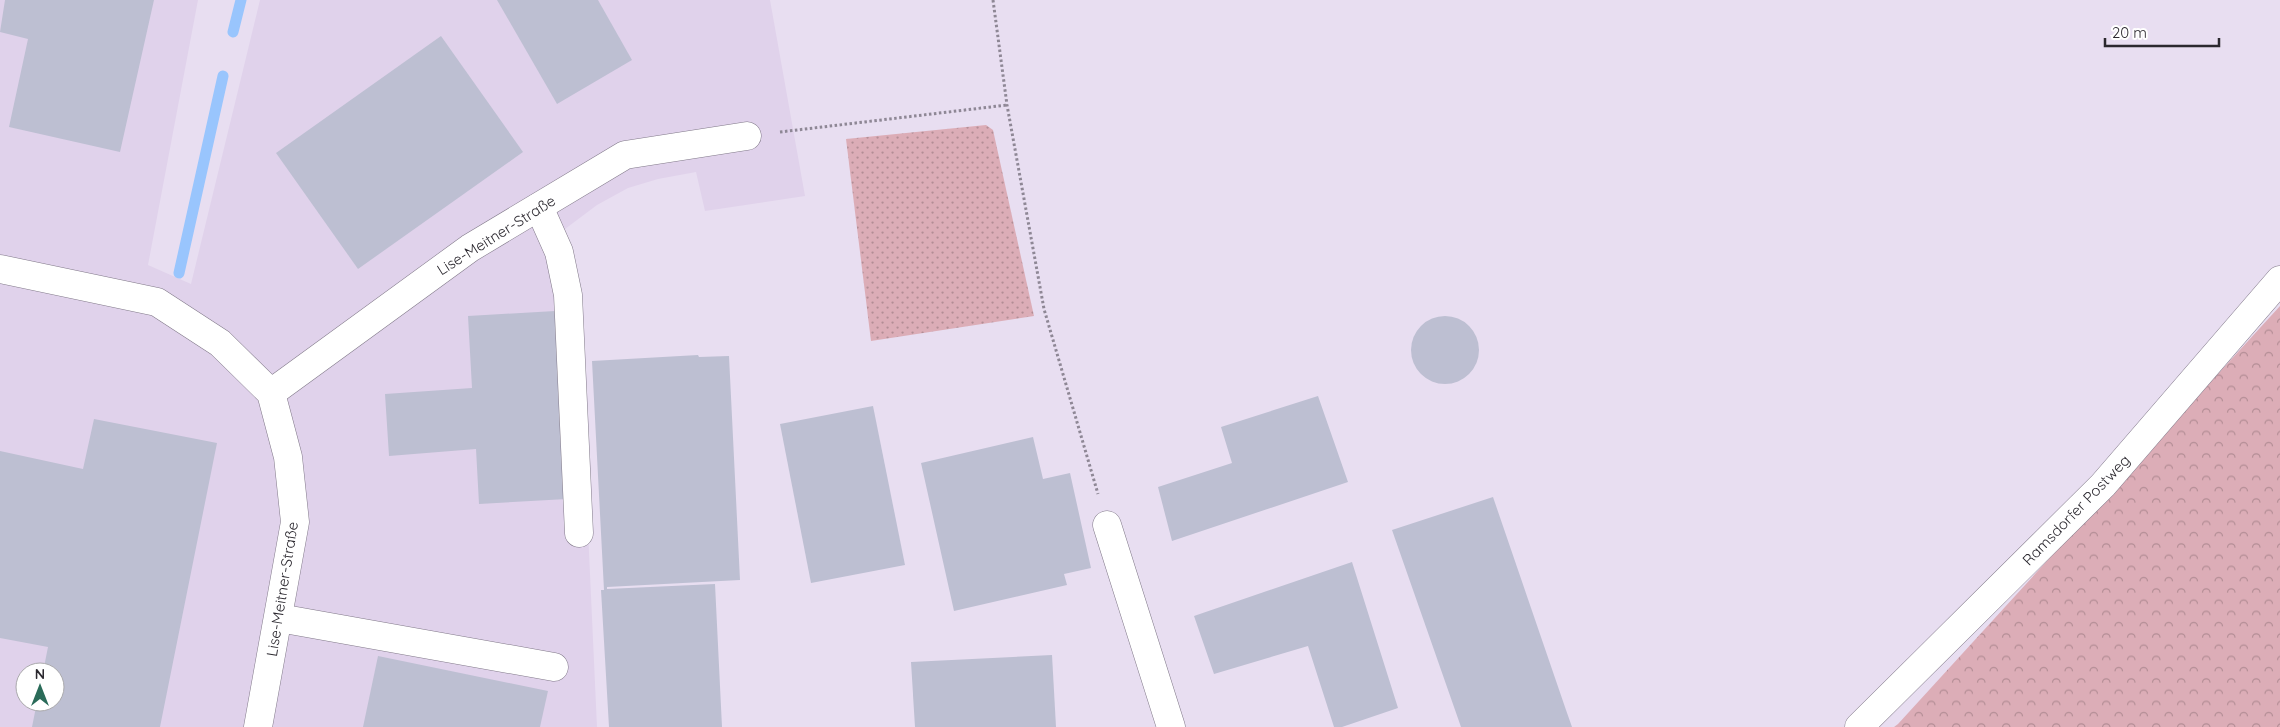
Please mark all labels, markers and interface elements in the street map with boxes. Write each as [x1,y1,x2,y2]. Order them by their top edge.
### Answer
scale bar [2105,15,2219,47]
text: 20 m [2112,23,2147,42]
street label: Lise-Meitner-Straße [433,191,559,279]
street label: Ramsdorfer Postweg [2018,451,2134,569]
street label: Lise-Meitner-Straße [262,520,302,658]
north arrow [15,662,65,712]
text: N [35,665,45,683]

